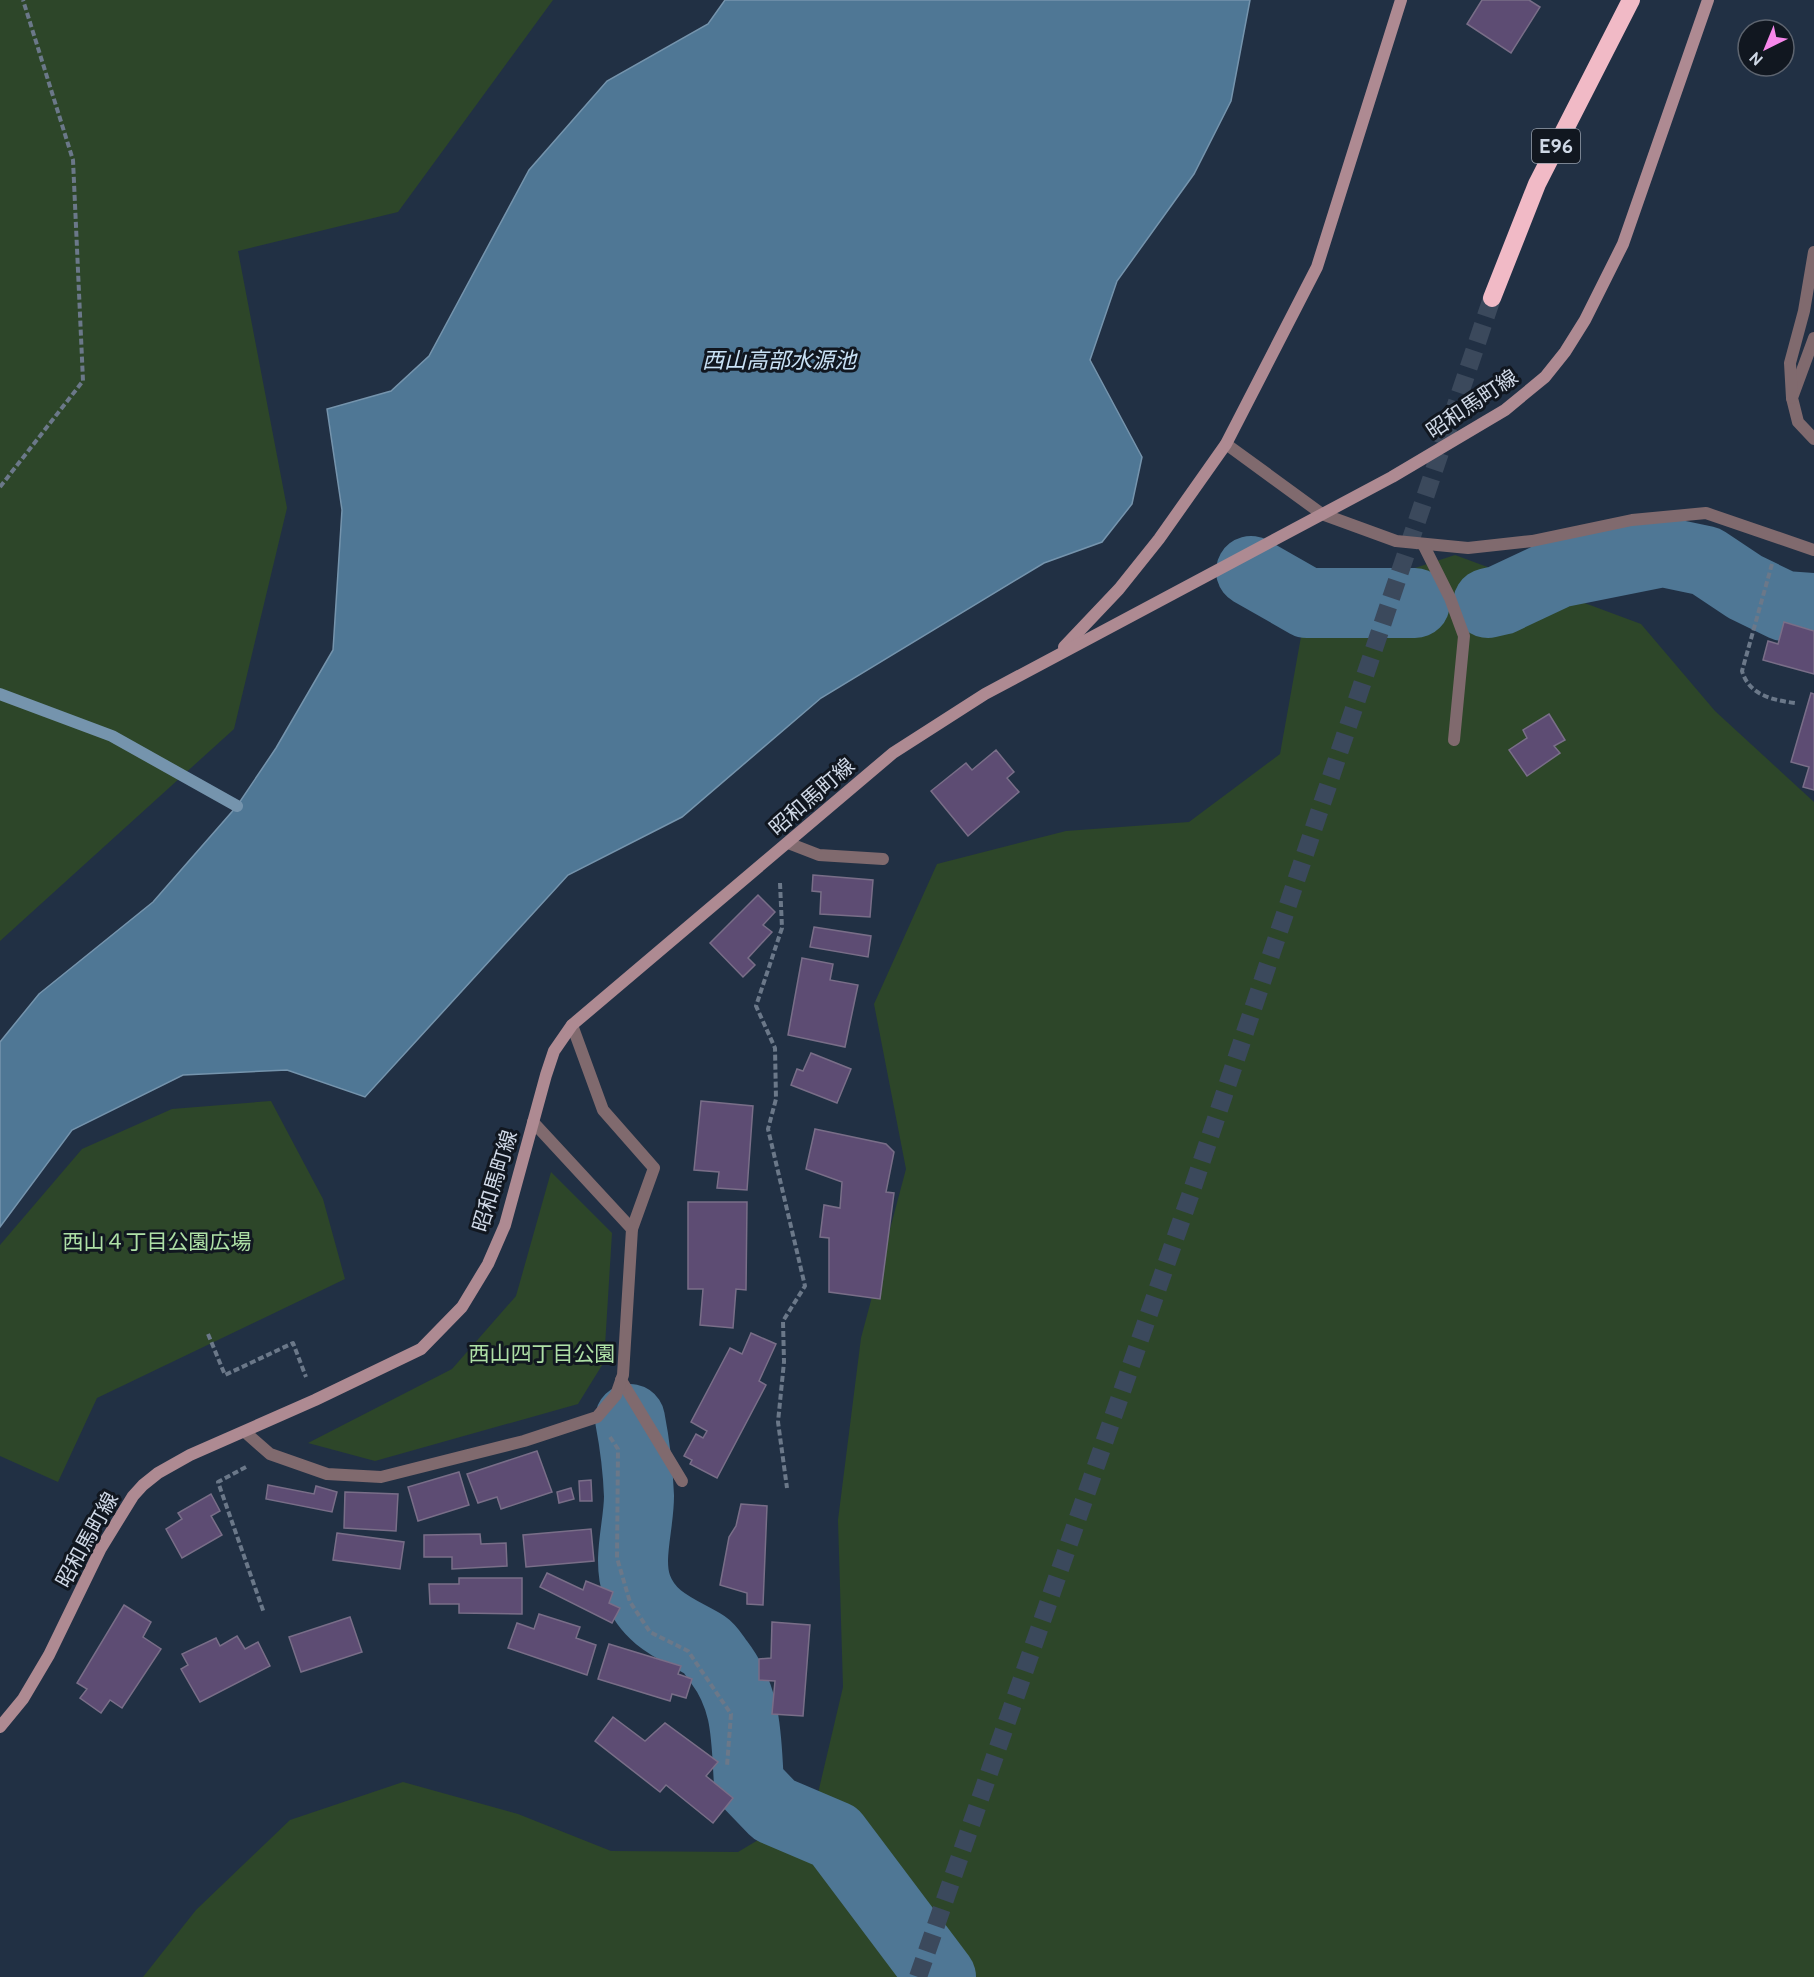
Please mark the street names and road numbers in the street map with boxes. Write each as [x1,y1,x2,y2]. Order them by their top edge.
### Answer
road number: E96 [1532,129,1580,163]
street label: 昭和馬町線 [1421,364,1522,443]
street label: 昭和馬町線 [764,753,859,840]
street label: 昭和馬町線 [467,1127,522,1235]
street label: 昭和馬町線 [50,1488,123,1592]

